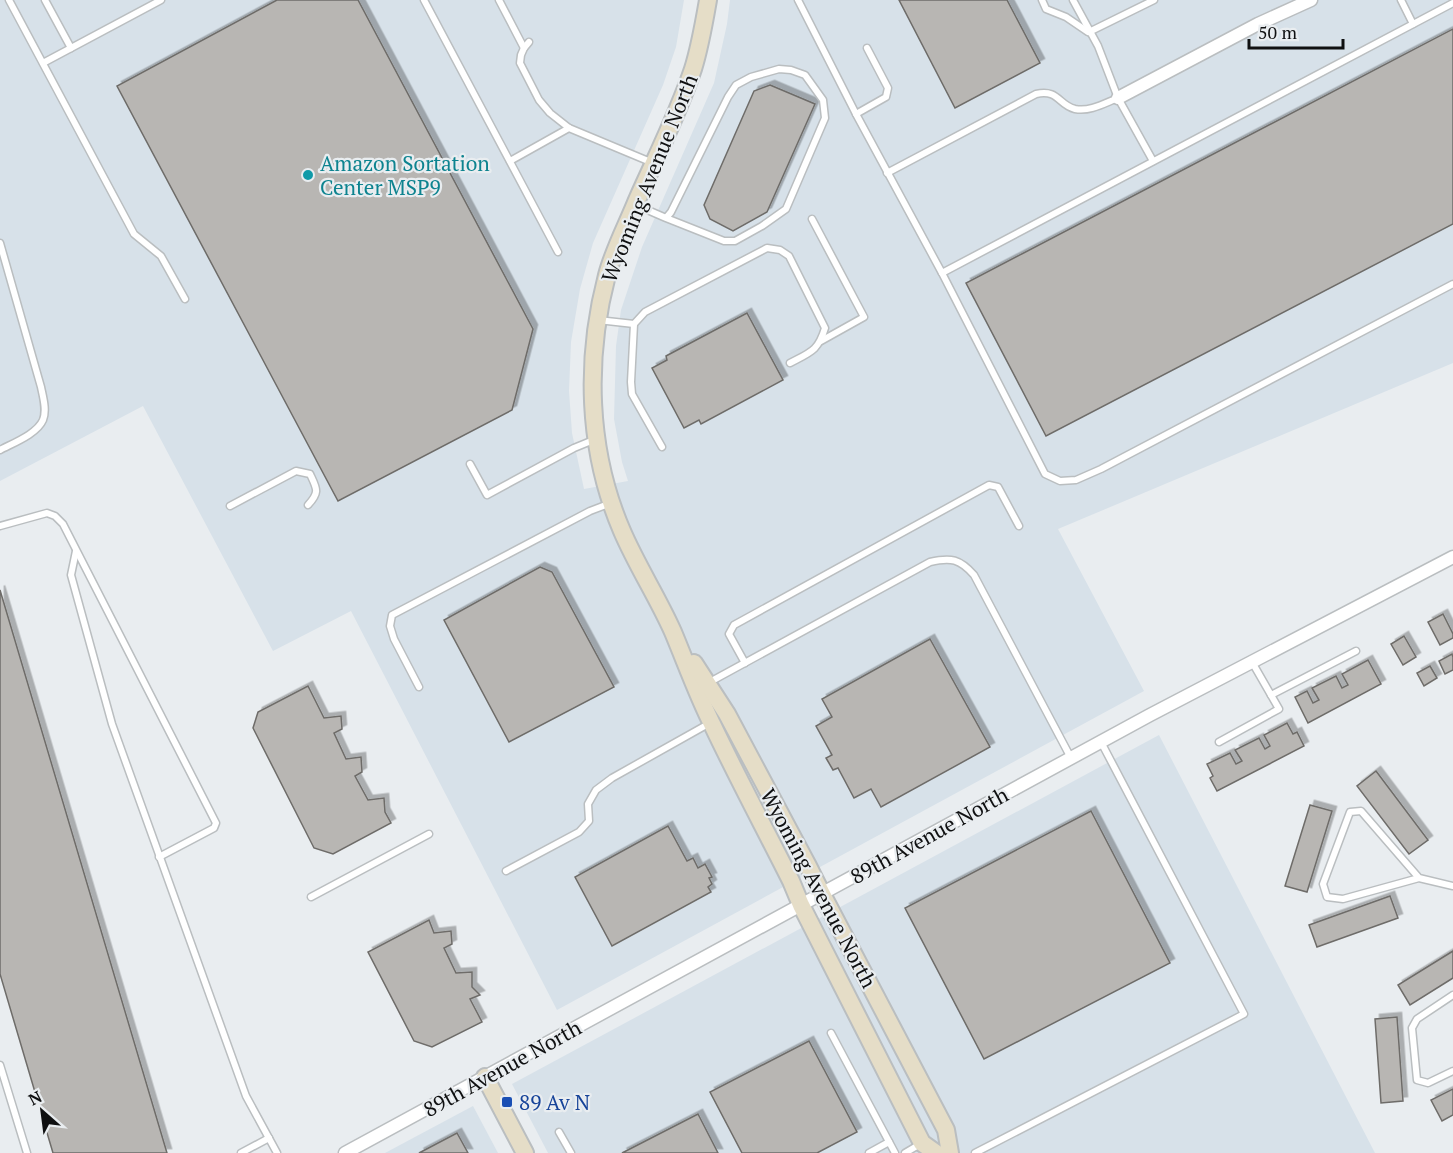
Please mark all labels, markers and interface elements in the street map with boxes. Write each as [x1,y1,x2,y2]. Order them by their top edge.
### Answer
scale bar [1249,12,1344,50]
text: 50 m [1258,20,1298,44]
street label: Wyoming Avenue North [594,70,704,286]
place label: Amazon Sortation Center MSP9 [320,149,490,201]
marker: Amazon Sortation Center MSP9 [301,168,315,182]
street label: 89th Avenue North [845,780,1013,890]
street label: Wyoming Avenue North [755,783,883,993]
street label: 89th Avenue North [418,1013,586,1123]
north arrow [12,1081,72,1141]
text: N [24,1085,45,1110]
place label: 89 Av N [519,1088,590,1116]
marker: 89 Av N [500,1095,514,1109]

